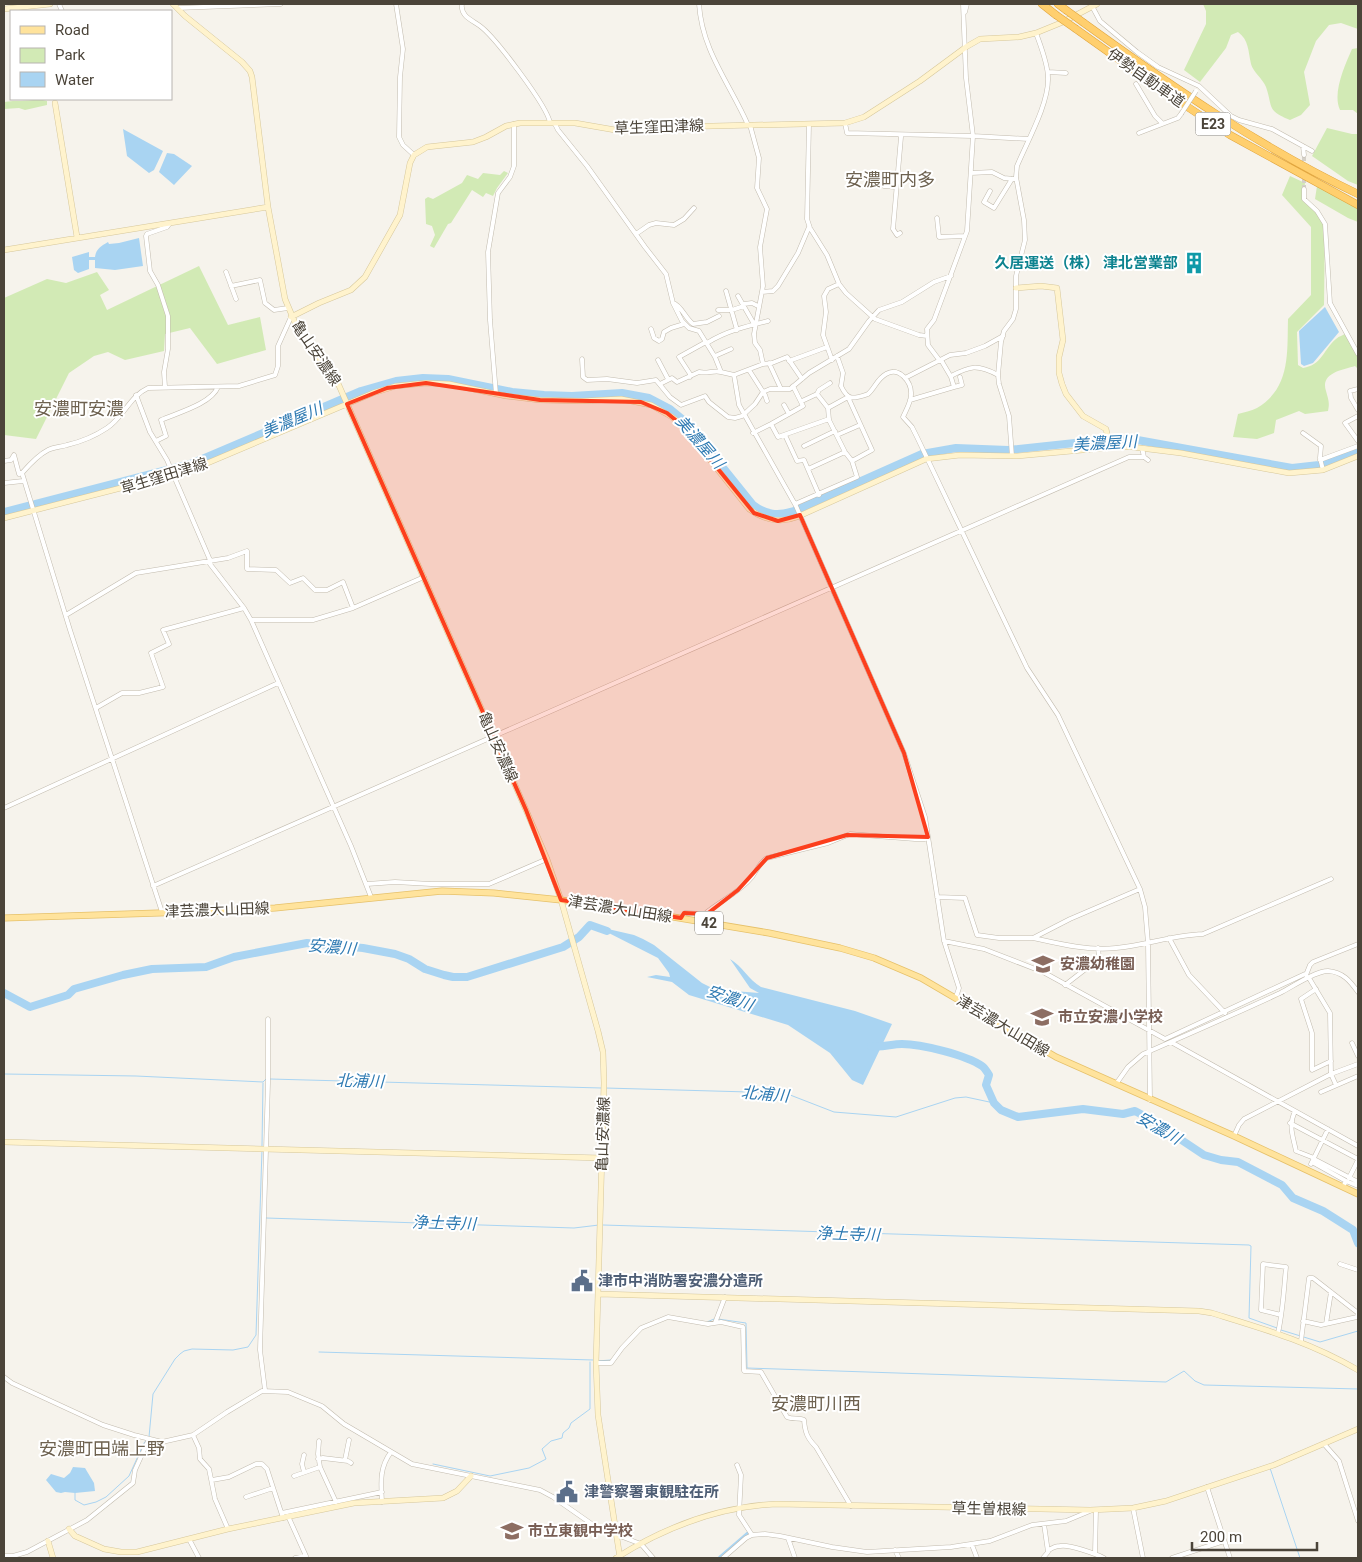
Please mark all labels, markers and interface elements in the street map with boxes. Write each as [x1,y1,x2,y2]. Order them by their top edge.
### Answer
legend [10,10,172,100]
text: Road [55,21,89,39]
street label: 伊勢自動車道 [1104,45,1188,111]
text: Park [55,46,86,64]
text: Water [55,71,94,89]
road number: E23 [1196,112,1230,136]
street label: 草生窪田津線 [614,116,704,138]
district label: 安濃町内多 [845,169,935,190]
building icon: 久居運送（株） 津北営業部 [1181,250,1207,276]
place label: 久居運送（株） 津北営業部 [994,254,1178,272]
street label: 亀山安濃線 [288,317,344,389]
district label: 安濃町安濃 [34,398,124,419]
water label: 美濃屋川 [259,398,327,441]
water label: 美濃屋川 [672,412,729,474]
water label: 美濃屋川 [1073,432,1139,454]
street label: 草生窪田津線 [118,454,210,498]
street label: 亀山安濃線 [475,709,521,785]
street label: 津芸濃大山田線 [567,892,673,926]
street label: 津芸濃大山田線 [164,899,270,921]
road number: 42 [695,911,723,934]
water label: 安濃川 [307,935,359,959]
school or university icon: 安濃幼稚園 [1030,951,1056,977]
place label: 安濃幼稚園 [1060,955,1135,973]
water label: 安濃川 [704,981,758,1015]
street label: 津芸濃大山田線 [953,991,1053,1061]
school or university icon: 市立安濃小学校 [1029,1004,1055,1030]
place label: 市立安濃小学校 [1058,1008,1163,1026]
water label: 北浦川 [336,1071,386,1091]
water label: 北浦川 [740,1082,792,1106]
street label: 亀山安濃線 [593,1096,613,1172]
water label: 安濃川 [1133,1108,1186,1149]
water label: 浄土寺川 [412,1212,478,1234]
water label: 浄土寺川 [816,1223,882,1245]
public building icon: 津市中消防署安濃分遣所 [569,1268,595,1294]
place label: 津市中消防署安濃分遣所 [598,1272,763,1290]
district label: 安濃町川西 [771,1393,861,1414]
district label: 安濃町田端上野 [39,1438,165,1459]
public building icon: 津警察署東観駐在所 [554,1479,580,1505]
place label: 津警察署東観駐在所 [584,1483,719,1501]
street label: 草生曽根線 [951,1499,1027,1519]
school or university icon: 市立東観中学校 [499,1518,525,1544]
scale bar [1192,1520,1317,1552]
place label: 市立東観中学校 [528,1522,633,1540]
text: 200 m [1200,1528,1242,1546]

